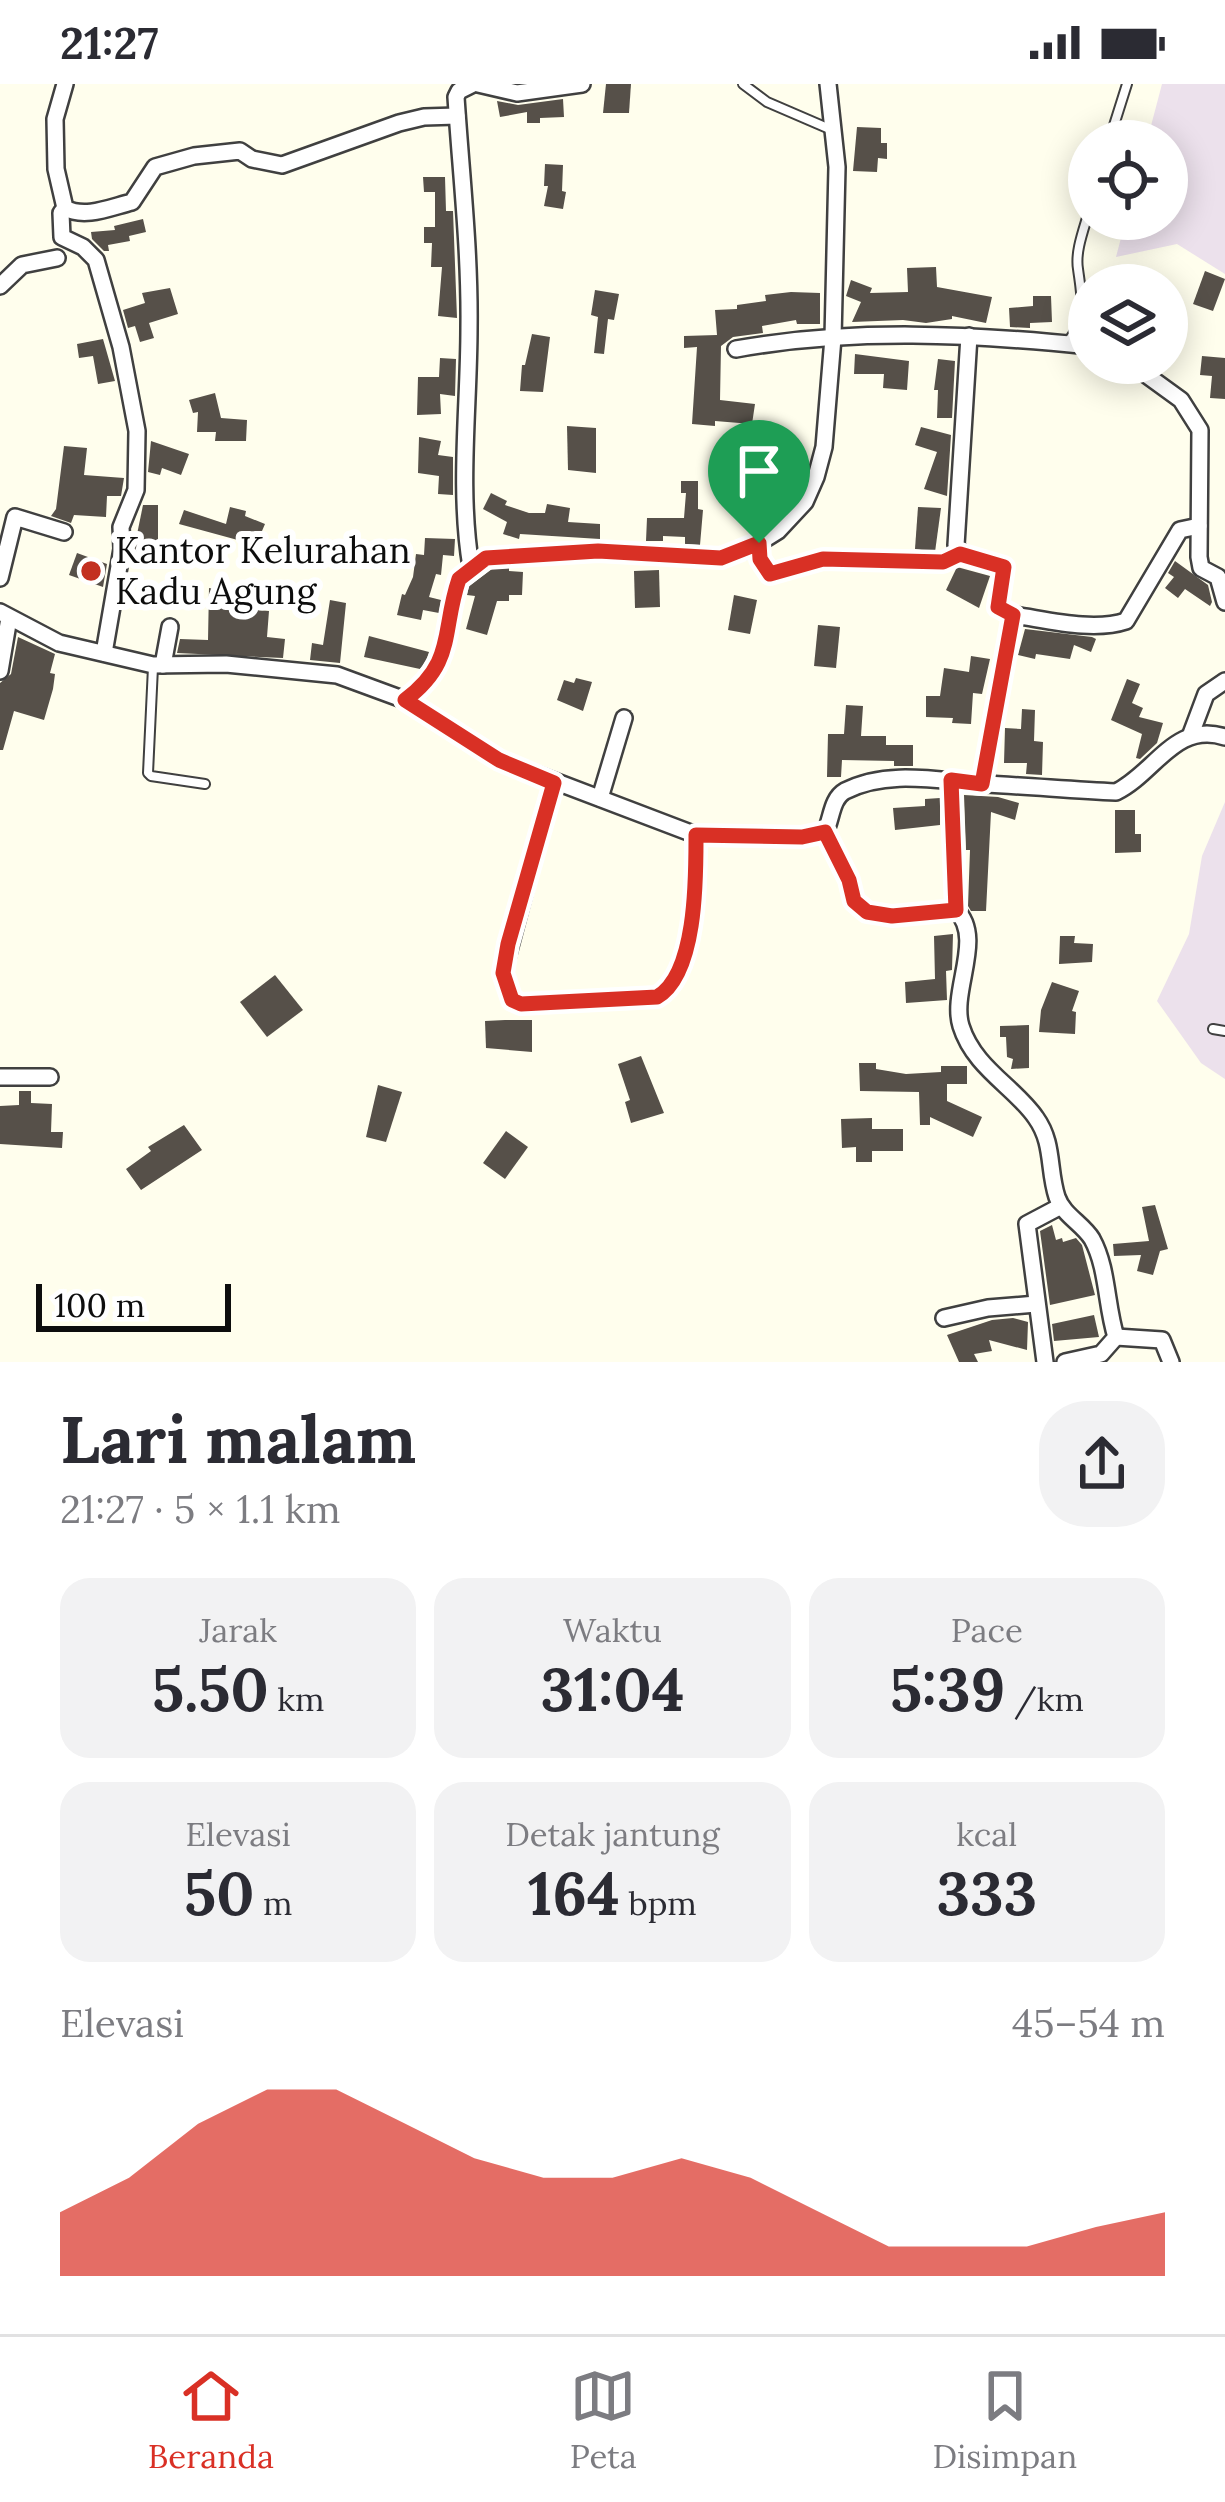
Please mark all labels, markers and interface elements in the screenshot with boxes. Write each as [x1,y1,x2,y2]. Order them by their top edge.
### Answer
text: 21:27 [60,14,159,71]
map controls [1068,120,1188,384]
button: locate [1068,120,1188,240]
button: layers [1068,264,1188,384]
pin [708,420,810,543]
icon: arrive [726,438,792,504]
place label: Kantor Kelurahan Kadu Agung [115,527,411,614]
marker: Kantor Kelurahan Kadu Agung [78,558,104,584]
scale bar [36,1278,231,1331]
text: 100 m [54,1284,145,1326]
text: Lari malam [60,1397,416,1481]
button: share [1039,1401,1165,1527]
text: 21:27 · 5 × 1.1 km [60,1484,341,1534]
text: Jarak [199,1609,277,1651]
text: Waktu [563,1609,662,1651]
text: Pace [951,1609,1023,1651]
text: 5.50 [152,1651,269,1727]
text: 31:04 [541,1651,684,1727]
text: 5:39 [890,1651,1005,1727]
text: km [269,1678,325,1720]
text: /km [1005,1678,1084,1720]
text: Elevasi [186,1813,291,1855]
text: Detak jantung [505,1813,720,1855]
text: kcal [956,1813,1017,1855]
text: 50 [184,1855,254,1931]
text: 164 [528,1855,620,1931]
text: 333 [936,1855,1037,1931]
text: m [254,1882,293,1924]
text: bpm [620,1882,697,1924]
text: Elevasi [60,1998,184,2048]
text: 45–54 m [1012,1998,1165,2048]
tab: Beranda [148,2363,274,2477]
tab: Peta [570,2363,637,2477]
tab: Disimpan [932,2363,1077,2477]

